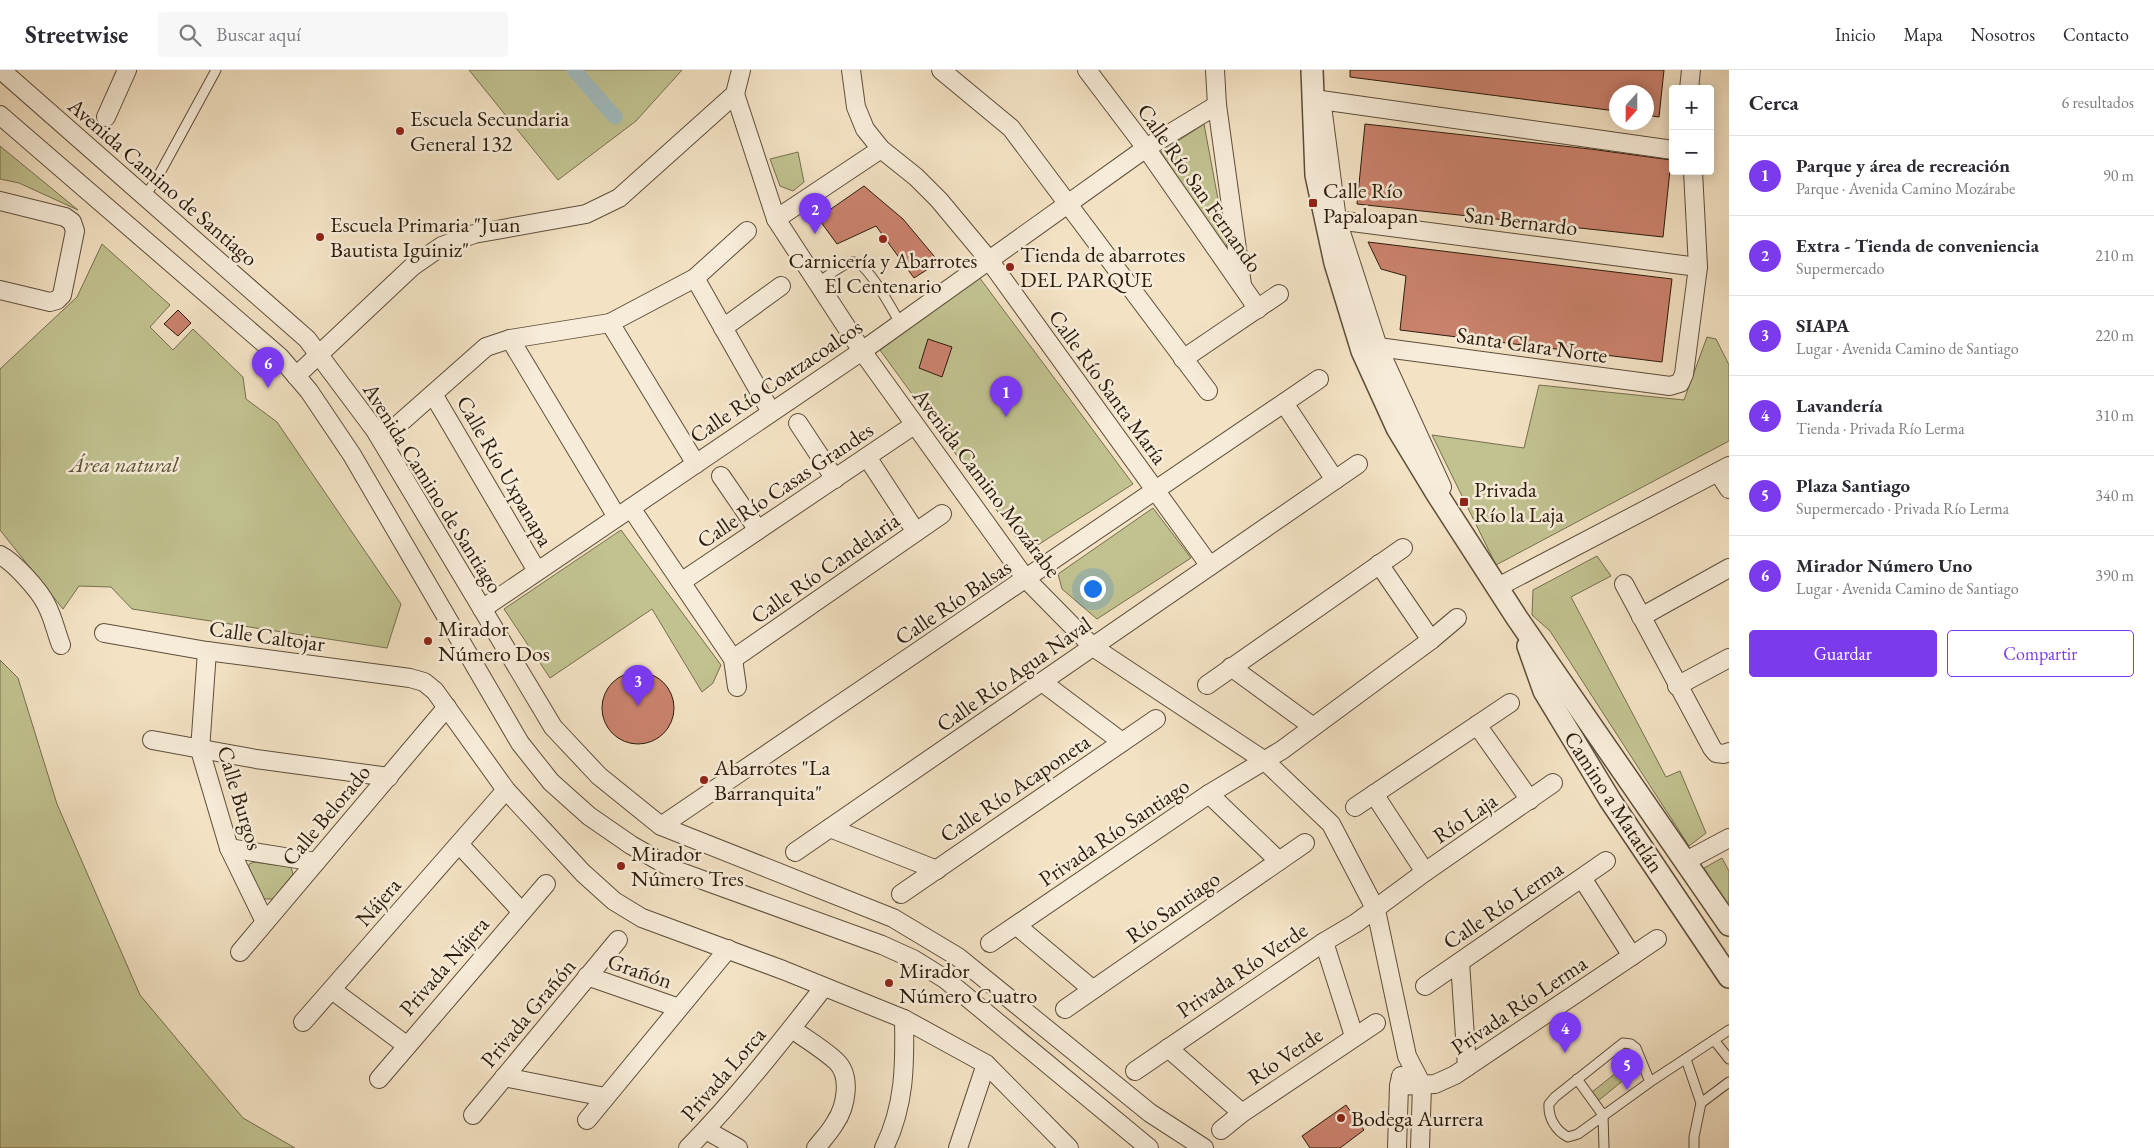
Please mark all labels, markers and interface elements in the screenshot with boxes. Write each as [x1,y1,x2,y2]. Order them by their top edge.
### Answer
search box [158,12,508,57]
text: Streetwise [25,19,128,50]
icon: search [176,21,204,49]
text: Buscar aquí [216,22,301,47]
text: Inicio [1835,23,1876,46]
text: Mapa [1904,23,1943,46]
text: Nosotros [1971,23,2035,46]
text: Contacto [2063,23,2129,46]
north arrow [1609,85,1654,130]
map controls [1669,85,1714,175]
button: + [1669,85,1714,130]
text: Cerca [1749,89,1799,116]
street label: Avenida Camino de Santiago [61,91,264,273]
text: 6 resultados [2062,92,2134,113]
street label: Calle Río San Fernando [1131,98,1269,278]
place label: Escuela Secundaria General 132 [410,104,570,158]
marker: Escuela Secundaria General 132 [394,125,406,137]
button: − [1669,130,1714,175]
text: Parque y área de recreación [1796,153,2010,178]
text: 1 [1761,165,1769,186]
text: 90 m [2103,165,2134,186]
place label: Calle Río Papaloapan [1323,176,1419,230]
text: Parque · Avenida Camino Mozárabe [1796,178,2015,199]
pin: 2 [799,193,831,234]
marker: Calle Río Papaloapan [1307,197,1319,209]
street label: San Bernardo [1463,200,1579,242]
place label: Escuela Primaria "Juan Bautista Iguiniz" [330,210,521,264]
marker: Escuela Primaria "Juan Bautista Iguiniz" [314,231,326,243]
marker: Carnicería y Abarrotes El Centenario [877,233,889,245]
text: Extra - Tienda de conveniencia [1796,233,2039,258]
place label: Tienda de abarrotes DEL PARQUE [1020,240,1185,294]
text: 2 [1761,245,1769,266]
text: 210 m [2095,245,2134,266]
place label: Carnicería y Abarrotes El Centenario [789,246,977,300]
text: Supermercado [1796,258,1884,279]
marker: Tienda de abarrotes DEL PARQUE [1004,261,1016,273]
street label: Calle Río Santa María [1042,304,1174,470]
street label: Calle Río Coatzacoalcos [684,312,868,450]
text: SIAPA [1796,313,1849,338]
street label: Santa Clara Norte [1455,320,1610,370]
text: 3 [1761,325,1769,346]
text: 220 m [2095,325,2134,346]
text: Lugar · Avenida Camino de Santiago [1796,338,2019,359]
pin: 6 [252,347,284,388]
pin: 1 [990,376,1022,417]
street label: Avenida Camino de Santiago [356,377,510,599]
street label: Avenida Camino Mozárabe [906,382,1068,584]
street label: Calle Río Uxpanapa [450,390,560,552]
text: Lavandería [1796,393,1883,418]
text: 4 [1761,405,1769,426]
text: 310 m [2095,405,2134,426]
street label: Calle Río Casas Grandes [691,415,879,555]
text: Tienda · Privada Río Lerma [1796,418,1965,439]
park label: Área natural [68,450,179,479]
text: Plaza Santiago [1796,473,1910,498]
place label: Privada Río la Laja [1474,475,1564,529]
text: 5 [1761,485,1769,506]
text: 340 m [2095,485,2134,506]
marker: Privada Río la Laja [1458,496,1470,508]
text: Supermercado · Privada Río Lerma [1796,498,2009,519]
street label: Calle Río Candelaria [745,506,905,630]
street label: Calle Río Balsas [889,552,1017,652]
text: Mirador Número Uno [1796,553,1972,578]
text: 6 [1761,565,1769,586]
text: 390 m [2095,565,2134,586]
your location [1080,576,1106,602]
text: Lugar · Avenida Camino de Santiago [1796,578,2019,599]
street label: Calle Río Agua Naval [931,610,1097,738]
street label: Calle Caltojar [207,614,327,659]
place label: Mirador Número Dos [438,614,550,668]
button: Guardar [1749,630,1937,677]
button: Compartir [1947,630,2134,677]
marker: Mirador Número Dos [422,635,434,647]
pin: 3 [622,665,654,706]
street label: Camino a Matatlán [1557,726,1671,879]
street label: Calle Río Acaponeta [934,727,1096,849]
street label: Calle Burgos [210,742,270,854]
place label: Abarrotes "La Barranquita" [713,753,831,807]
street label: Calle Belorado [275,758,377,872]
street label: Privada Río Santiago [1033,771,1195,893]
marker: Abarrotes "La Barranquita" [698,774,710,786]
street label: Río Laja [1427,786,1503,850]
place label: Mirador Número Tres [631,839,744,893]
street label: Calle Río Lerma [1437,854,1569,956]
marker: Mirador Número Tres [615,860,627,872]
street label: Río Santiago [1120,864,1226,950]
street label: Nájera [349,871,407,933]
street label: Privada Nájera [393,910,495,1022]
street label: Privada Río Verde [1171,915,1313,1024]
street label: Grañón [604,946,676,996]
street label: Privada Río Lerma [1445,949,1593,1061]
street label: Privada Grañón [474,952,582,1073]
place label: Mirador Número Cuatro [899,956,1038,1010]
marker: Mirador Número Cuatro [883,977,895,989]
pin: 4 [1549,1012,1581,1053]
street label: Río Verde [1242,1020,1329,1092]
street label: Privada Lorca [674,1021,772,1127]
pin: 5 [1611,1049,1643,1090]
place label: Bodega Aurrera [1351,1104,1484,1133]
marker: Bodega Aurrera [1335,1112,1347,1124]

